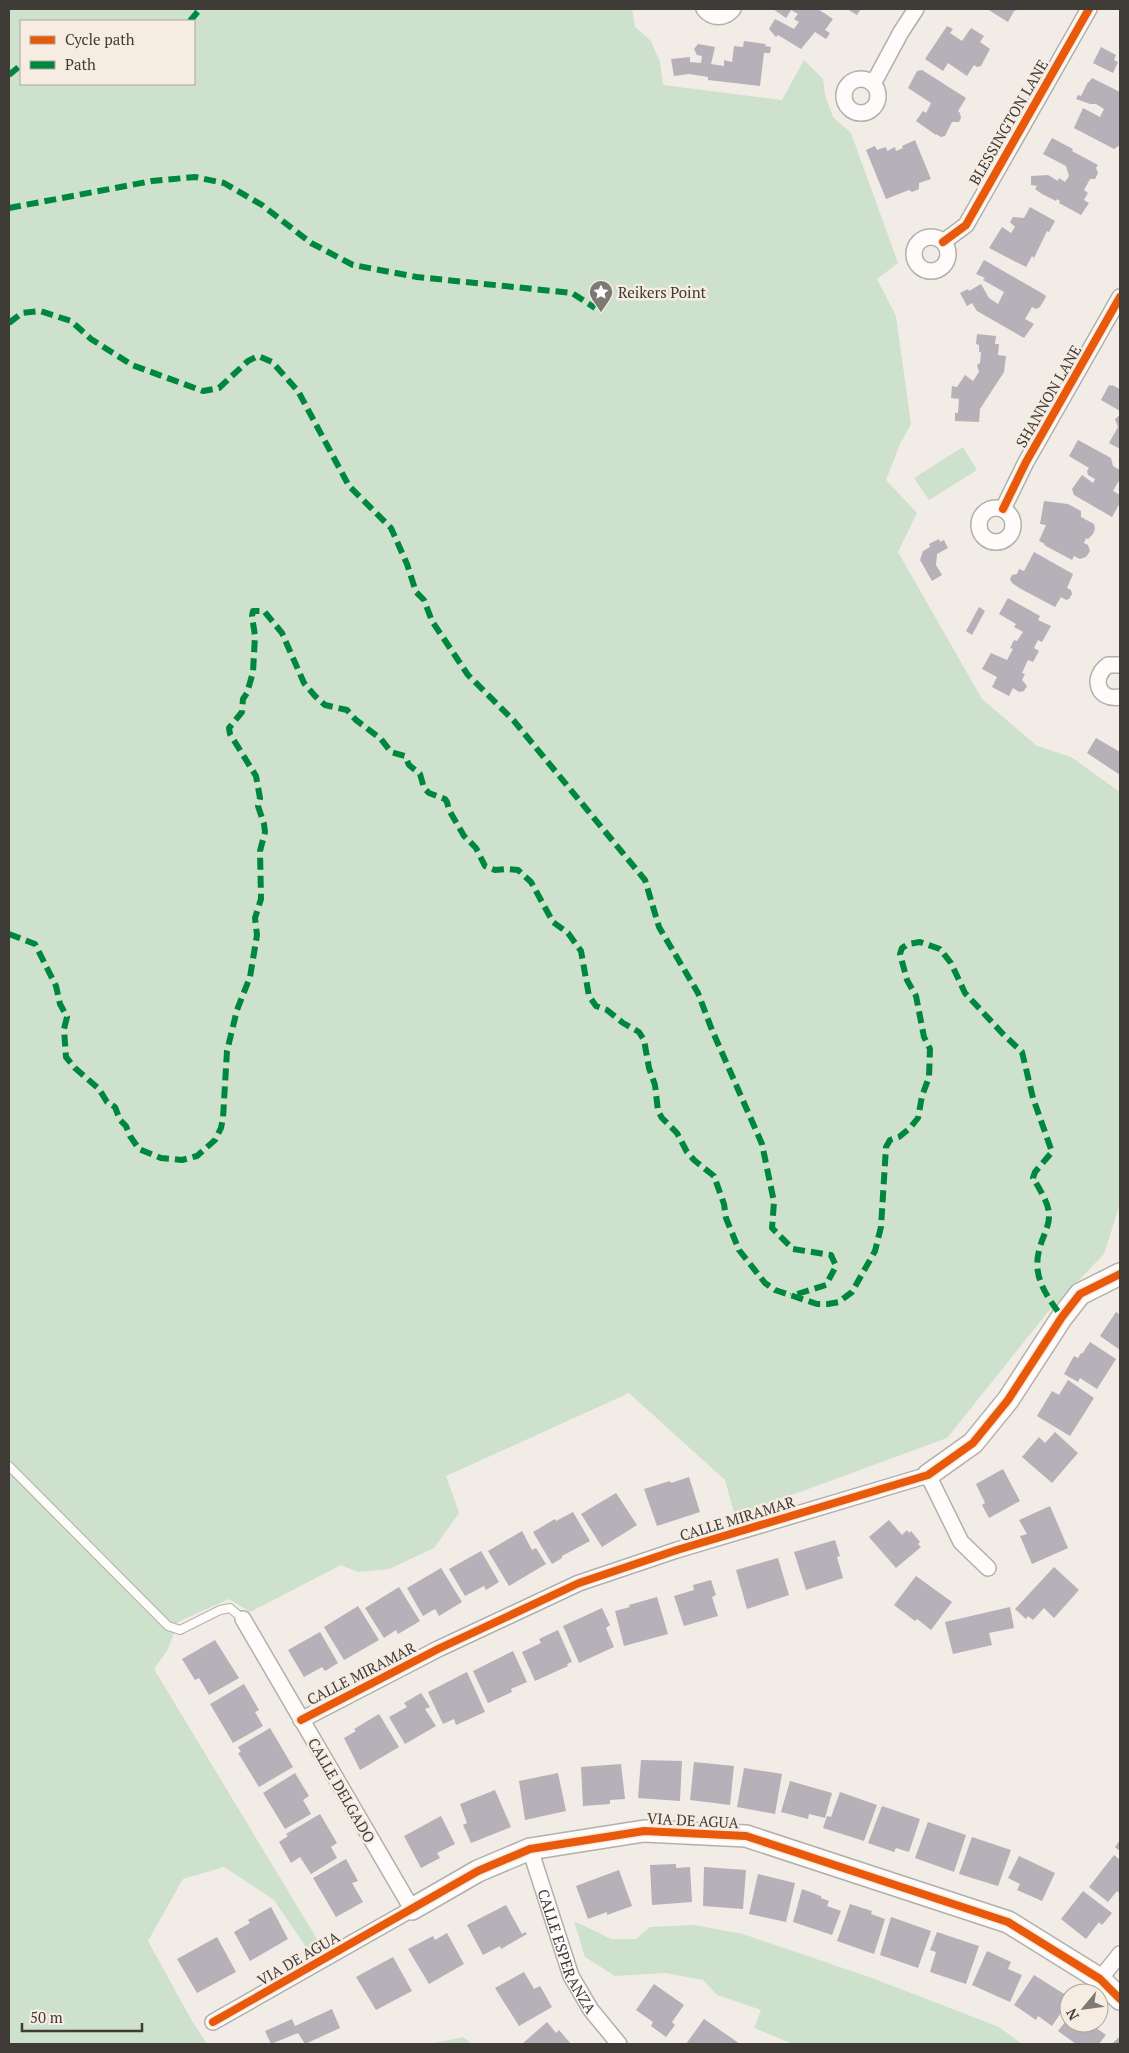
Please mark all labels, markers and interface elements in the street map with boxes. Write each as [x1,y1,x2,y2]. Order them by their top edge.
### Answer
legend [20,20,195,85]
text: Cycle path [65,29,135,49]
text: Path [65,54,96,74]
street label: BLESSINGTON LANE [964,56,1052,188]
place icon: Reikers Point [588,279,614,313]
place label: Reikers Point [618,282,707,302]
street label: SHANNON LANE [1011,341,1085,451]
street label: CALLE MIRAMAR [677,1491,797,1545]
street label: CALLE MIRAMAR [303,1637,419,1709]
street label: CALLE DELGADO [304,1734,380,1846]
street label: VIA DE AGUA [647,1808,740,1832]
street label: CALLE ESPERANZA [534,1886,601,2018]
street label: VIA DE AGUA [253,1926,343,1990]
north arrow [1059,1983,1109,2033]
scale bar [22,2000,142,2032]
text: N [1061,2005,1083,2024]
text: 50 m [30,2007,63,2027]

